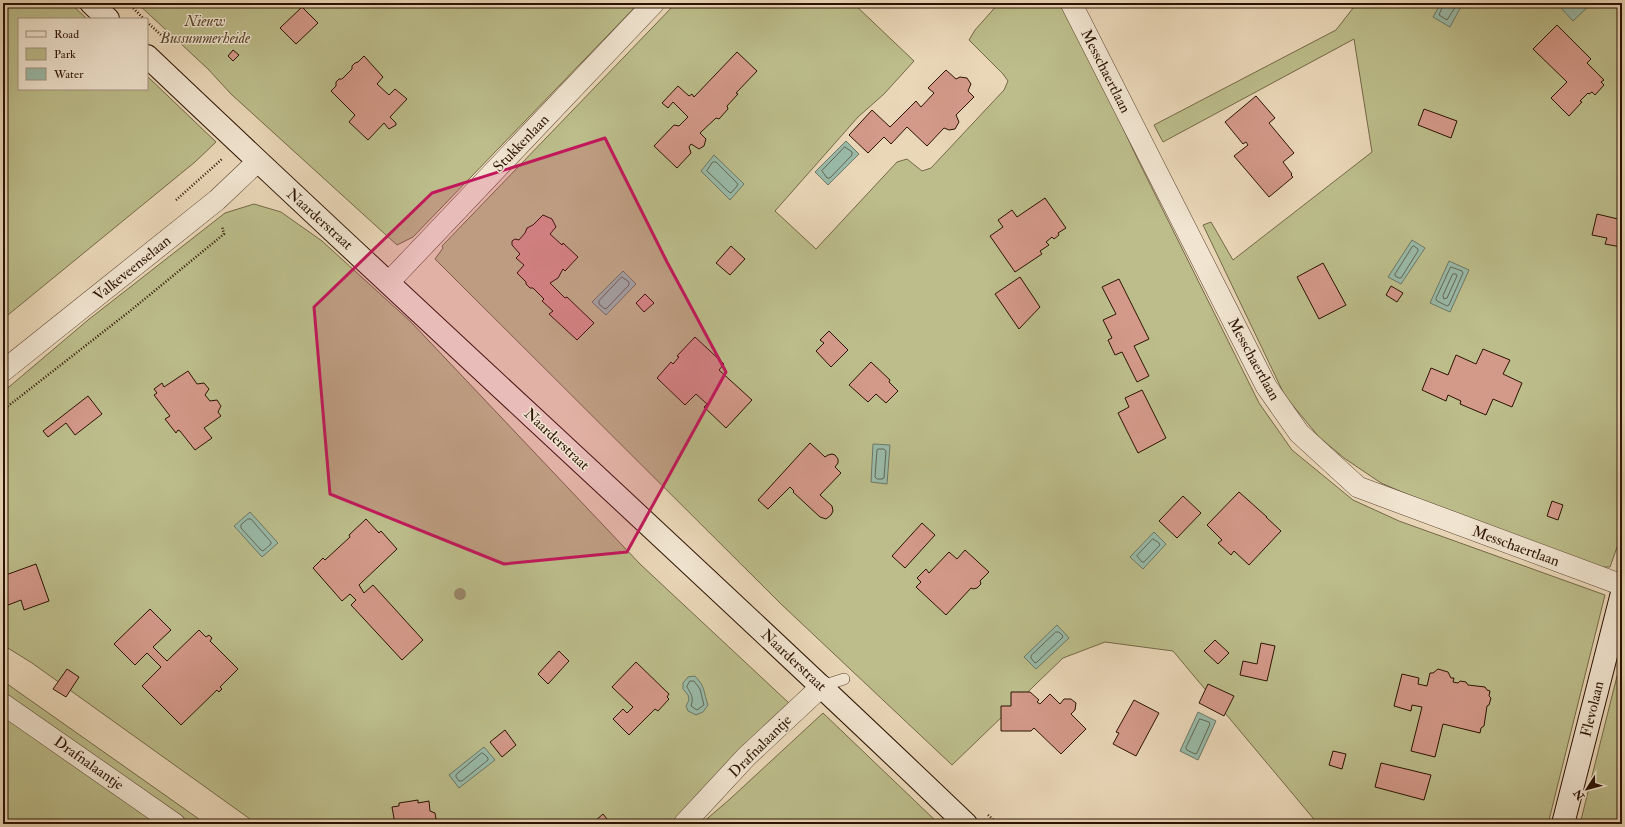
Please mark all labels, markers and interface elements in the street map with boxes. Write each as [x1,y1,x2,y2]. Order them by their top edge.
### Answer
park label: Nieuw Bussummerheide [159,12,251,48]
legend [18,18,148,90]
street label: Messchaertlaan [1076,26,1135,117]
text: Road [54,27,79,42]
text: Park [54,47,76,62]
text: Water [53,67,84,82]
street label: Stukkenlaan [489,110,554,176]
street label: Naarderstraat [282,185,357,254]
street label: Valkeveenselaan [90,231,175,306]
street label: Messchaertlaan [1223,315,1284,404]
street label: Naarderstraat [520,404,594,475]
street label: Messchaertlaan [1470,522,1562,571]
street label: Naarderstraat [757,625,831,696]
street label: Flevolaan [1576,679,1609,739]
street label: Drafnalaantje [725,711,796,782]
street label: Drafnalaantje [50,732,127,794]
north arrow [1567,769,1607,809]
text: N [1570,786,1588,803]

